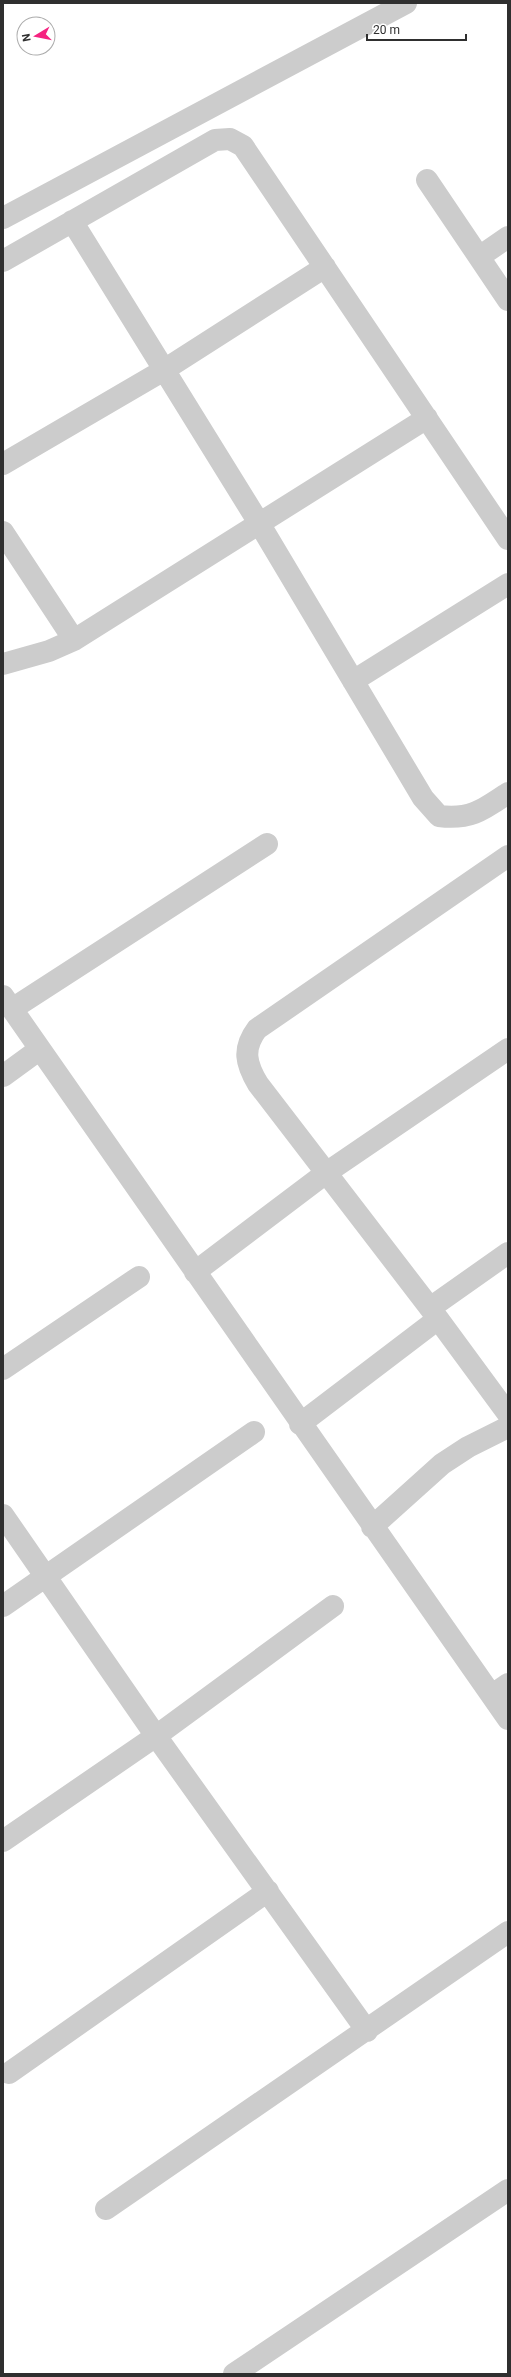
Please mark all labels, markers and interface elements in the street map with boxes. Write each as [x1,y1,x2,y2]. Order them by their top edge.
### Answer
north arrow [16,16,56,56]
scale bar [367,16,466,42]
text: 20 m [373,23,400,37]
text: N [20,32,34,43]

